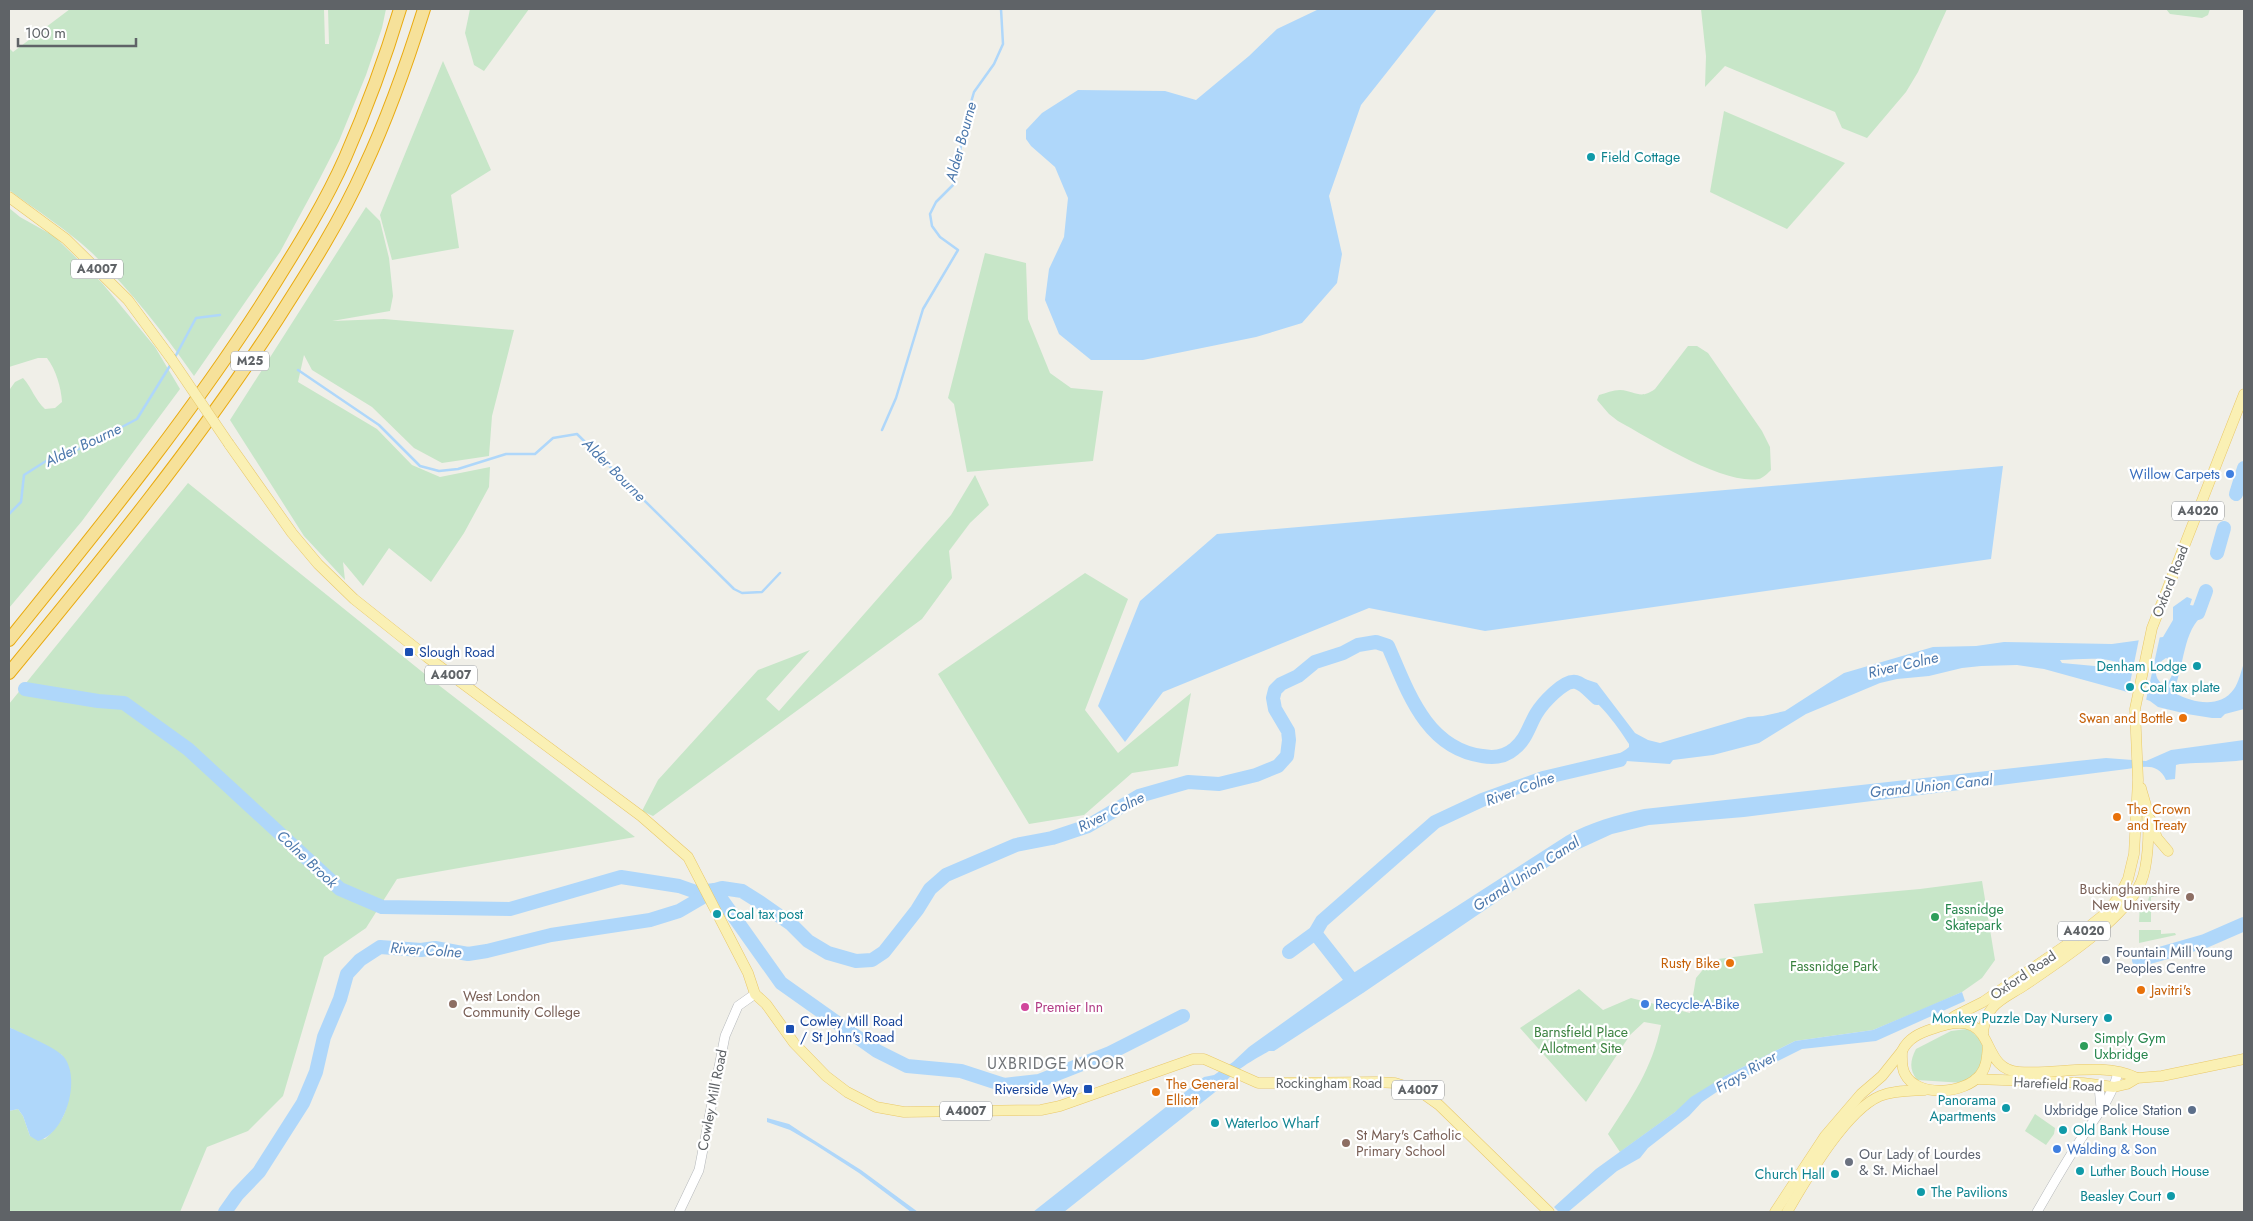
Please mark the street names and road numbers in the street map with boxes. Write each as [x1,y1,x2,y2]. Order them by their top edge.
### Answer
road number: A4007 [71,260,123,278]
road number: M25 [231,352,269,371]
road number: A4020 [2172,502,2224,520]
street label: Oxford Road [2147,542,2193,620]
road number: A4007 [425,666,477,684]
road number: A4020 [2058,921,2110,940]
street label: Oxford Road [1986,946,2060,1004]
street label: Cowley Mill Road [692,1048,732,1152]
street label: Harefield Road [2013,1072,2103,1096]
street label: Rockingham Road [1276,1073,1382,1093]
road number: A4007 [1392,1080,1444,1100]
road number: A4007 [940,1102,992,1120]

